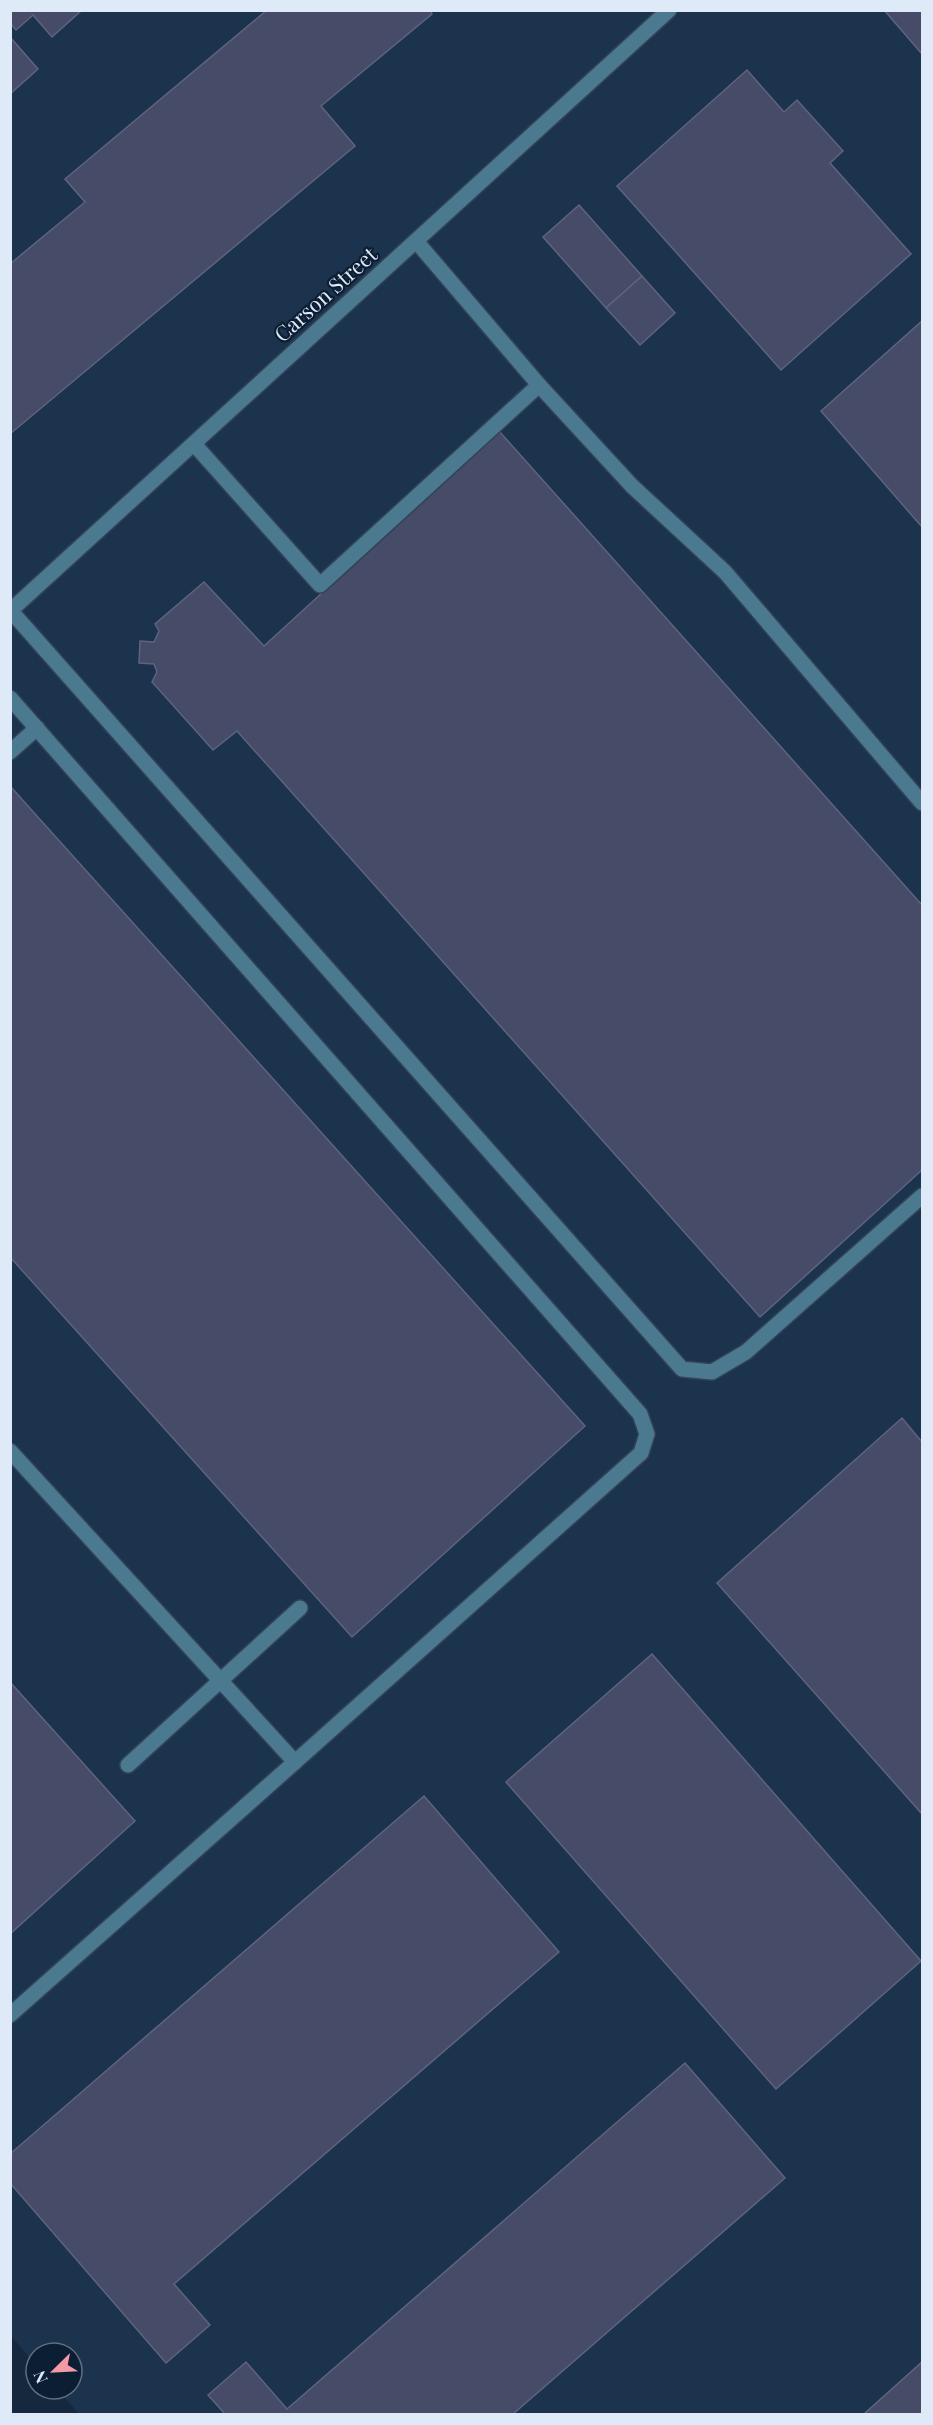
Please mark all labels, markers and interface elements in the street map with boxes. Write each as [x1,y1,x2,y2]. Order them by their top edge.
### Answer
street label: Carson Street [267,239,382,347]
north arrow [24,2341,84,2401]
text: N [28,2367,52,2387]

